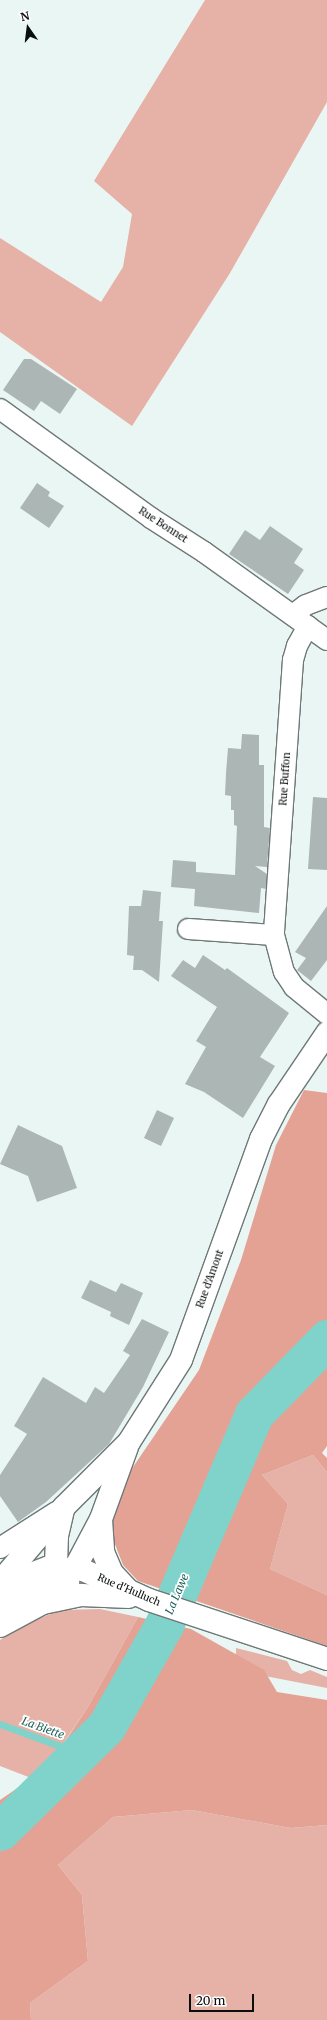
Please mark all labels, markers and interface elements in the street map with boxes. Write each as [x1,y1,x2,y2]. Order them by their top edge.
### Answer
north arrow [8,8,48,48]
text: N [19,9,31,24]
street label: Rue Bonnet [136,505,190,545]
street label: Rue Buffon [277,752,293,806]
street label: Rue d'Amont [194,1248,226,1310]
street label: Rue d'Hulluch [96,1571,162,1609]
water label: La Lawe [163,1572,191,1616]
water label: La Biette [20,1714,66,1742]
scale bar [191,1986,256,2012]
text: 20 m [196,1993,225,2008]

